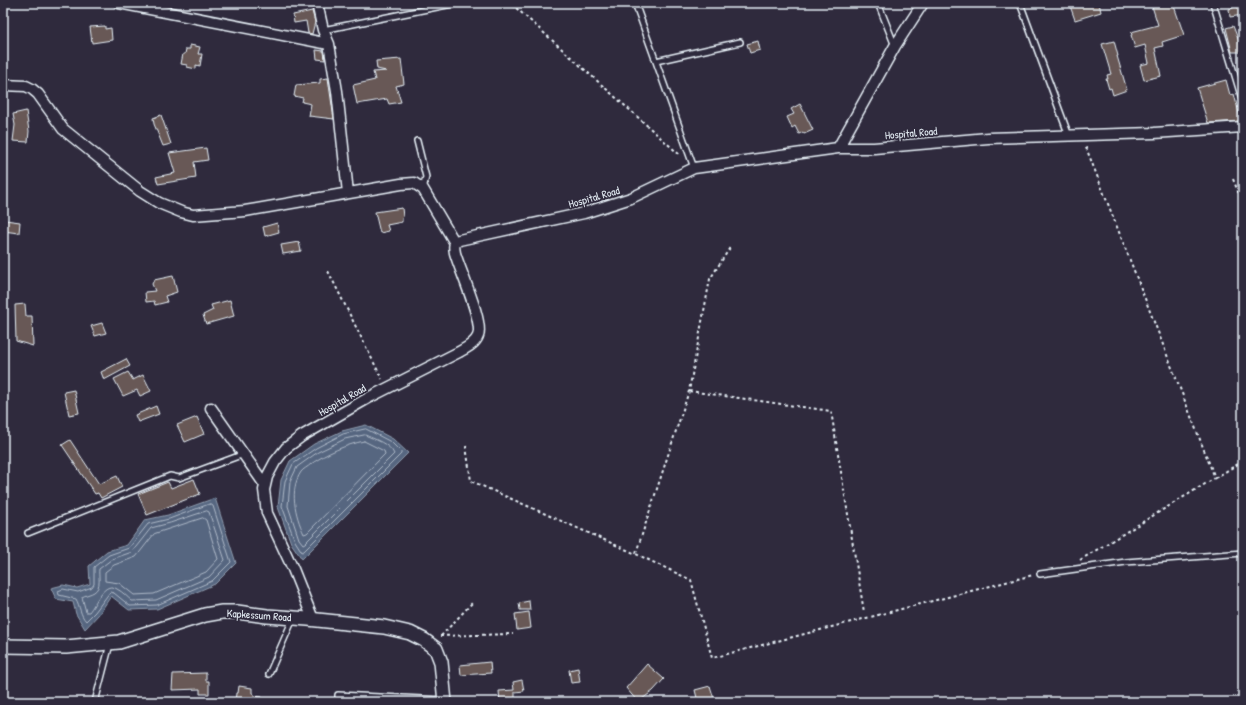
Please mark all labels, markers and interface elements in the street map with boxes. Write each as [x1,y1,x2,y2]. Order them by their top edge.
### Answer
street label: Hospital Road [884,124,938,142]
street label: Hospital Road [567,183,622,211]
street label: Hospital Road [316,380,369,419]
street label: Kapkessum Road [226,606,292,624]

